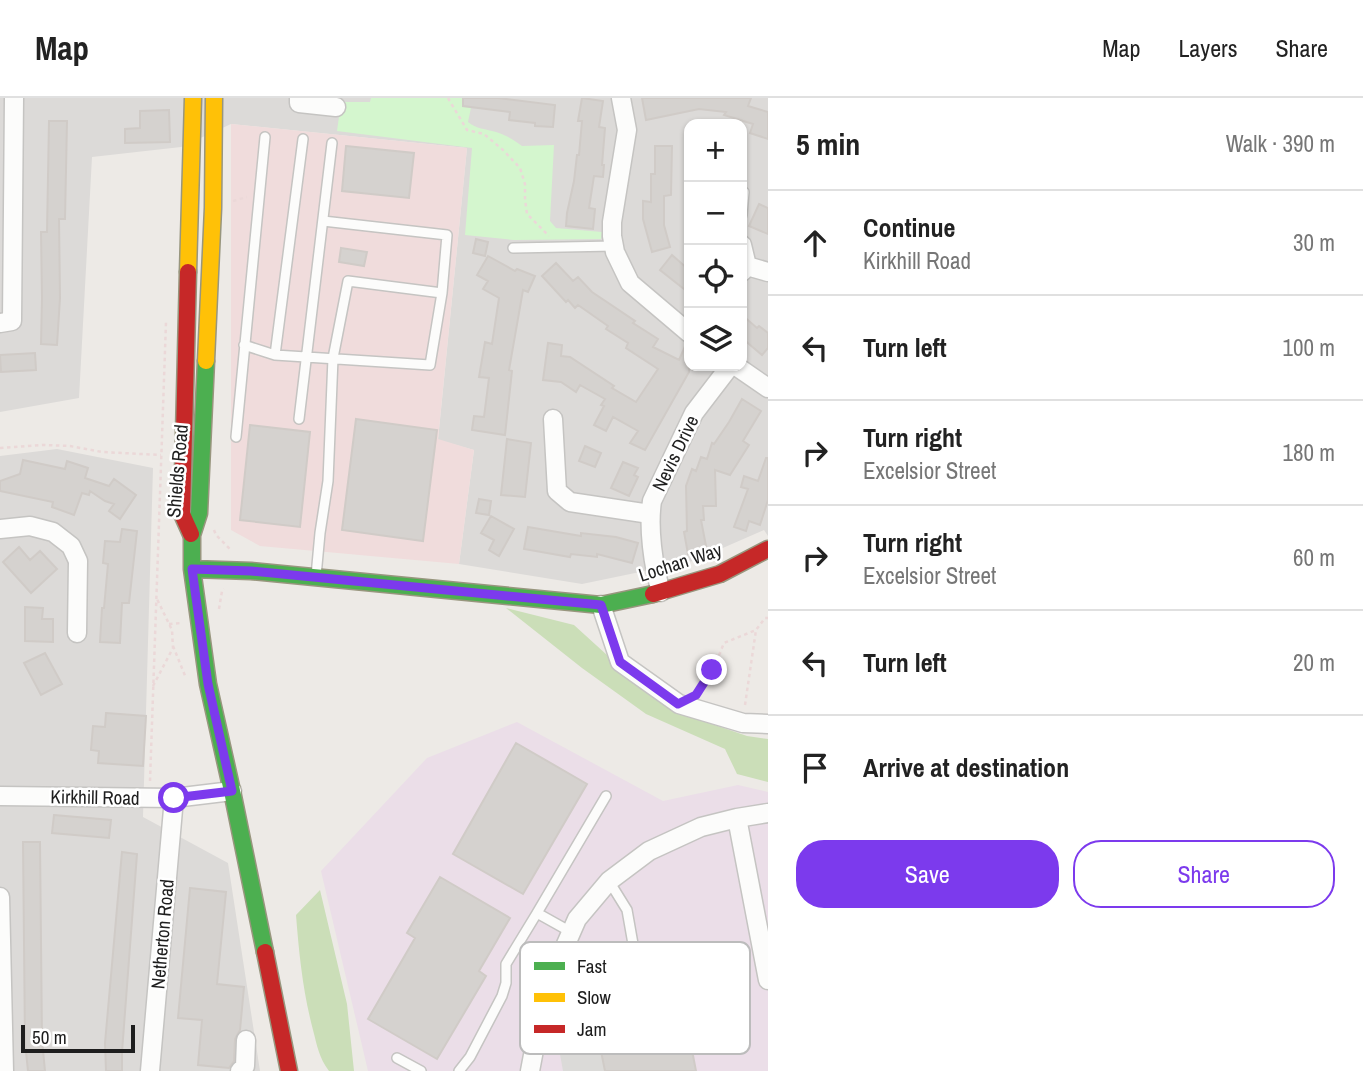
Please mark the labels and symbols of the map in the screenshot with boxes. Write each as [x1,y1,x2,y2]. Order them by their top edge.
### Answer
street label: Nevis Drive [645,411,705,495]
street label: Shields Road [160,423,194,519]
street label: Lochan Way [635,536,725,588]
route end [696,654,727,685]
route start [158,782,189,813]
street label: Kirkhill Road [50,783,140,811]
street label: Netherton Road [144,878,180,990]
legend [520,942,750,1054]
text: Fast [577,953,607,979]
text: Slow [577,984,612,1010]
text: Jam [577,1016,606,1042]
scale bar [21,1022,135,1054]

